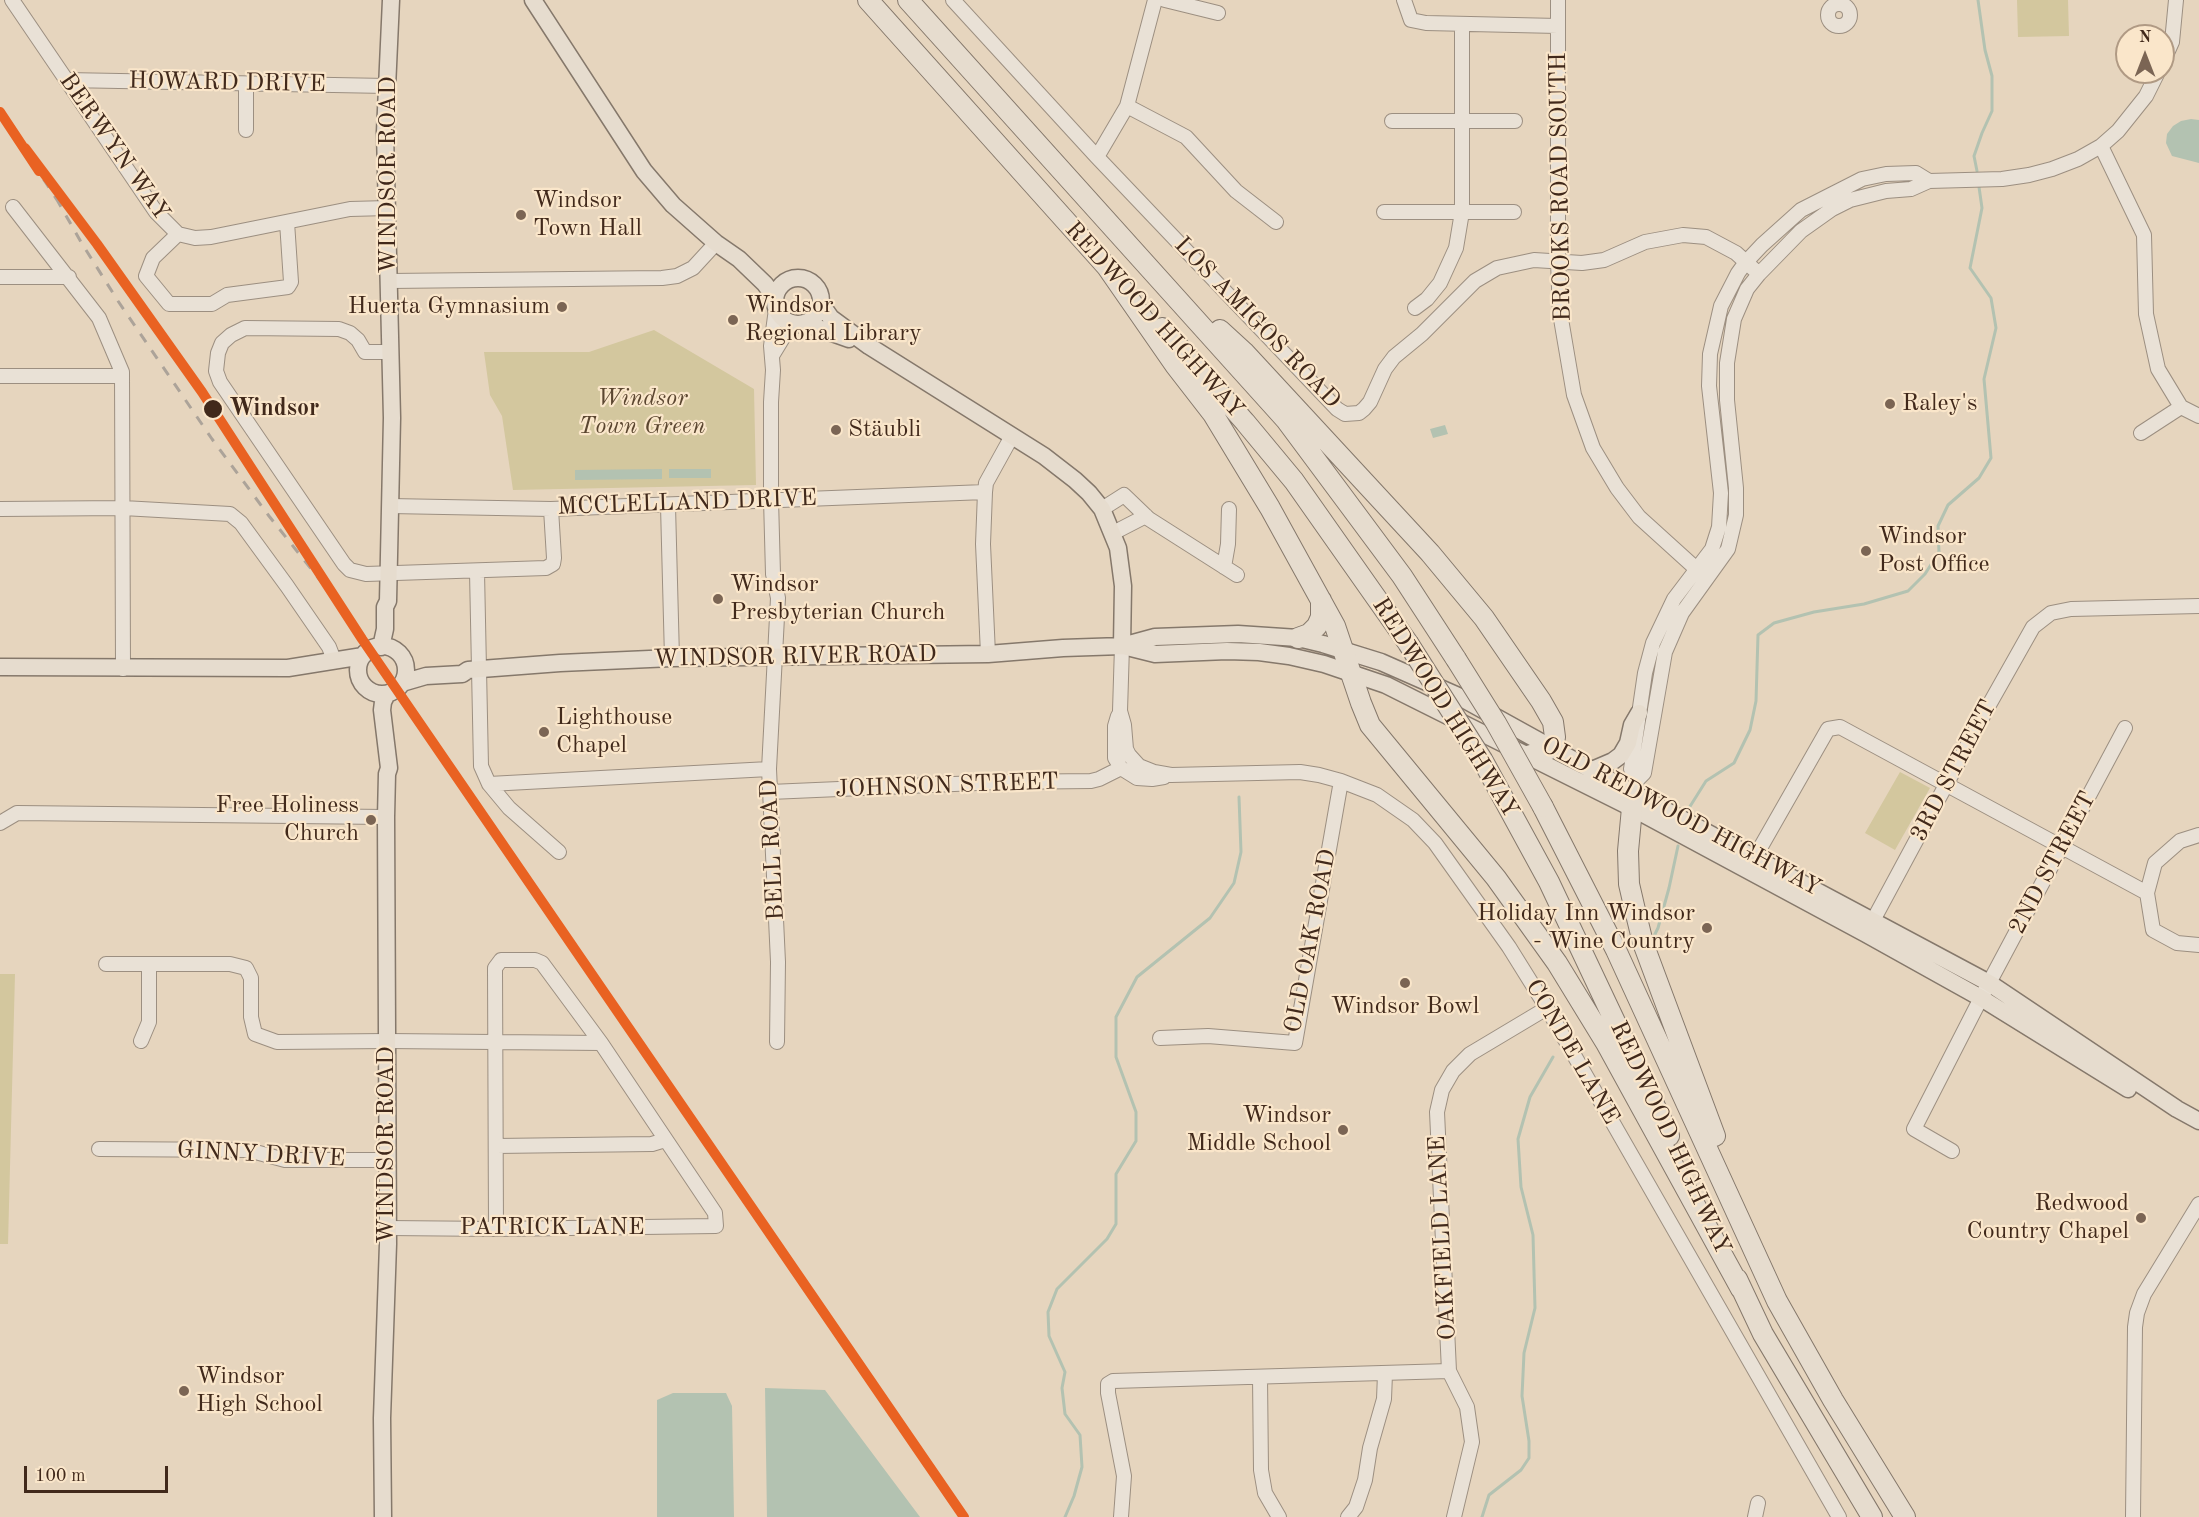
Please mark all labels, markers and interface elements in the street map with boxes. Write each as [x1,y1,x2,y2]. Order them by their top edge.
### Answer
north arrow [2115,24,2175,84]
text: N [2139,30,2151,46]
street label: BROOKS ROAD SOUTH [1544,52,1578,322]
street label: HOWARD DRIVE [128,67,326,99]
street label: BERWYN WAY [52,68,176,226]
street label: WINDSOR ROAD [375,76,403,274]
place label: Windsor Town Hall [533,187,642,243]
marker: Windsor Town Hall [514,208,528,222]
street label: REDWOOD HIGHWAY [1058,216,1250,424]
street label: LOS AMIGOS ROAD [1168,231,1346,415]
place label: Windsor Regional Library [745,292,922,348]
place label: Huerta Gymnasium [348,293,550,321]
marker: Huerta Gymnasium [555,300,569,314]
marker: Windsor Regional Library [726,313,740,327]
park label: Windsor Town Green [579,385,705,441]
place label: Raley's [1902,390,1977,418]
place label: Windsor [229,395,319,423]
marker: Raley's [1883,397,1897,411]
marker: Windsor [202,398,224,420]
place label: Stäubli [848,416,921,444]
marker: Stäubli [829,423,843,437]
street label: MCCLELLAND DRIVE [557,484,817,522]
place label: Windsor Post Office [1878,523,1989,579]
marker: Windsor Post Office [1859,544,1873,558]
place label: Windsor Presbyterian Church [730,571,945,627]
marker: Windsor Presbyterian Church [711,592,725,606]
street label: REDWOOD HIGHWAY [1365,593,1525,823]
street label: WINDSOR RIVER ROAD [653,640,937,674]
street label: 3RD STREET [1905,695,2003,847]
place label: Lighthouse Chapel [556,704,672,760]
marker: Lighthouse Chapel [537,725,551,739]
street label: OLD REDWOOD HIGHWAY [1536,731,1826,903]
street label: JOHNSON STREET [835,768,1059,804]
street label: BELL ROAD [755,779,791,921]
street label: 2ND STREET [2003,787,2103,939]
place label: Free Holiness Church [216,792,359,848]
marker: Free Holiness Church [364,813,378,827]
street label: OLD OAK ROAD [1279,847,1343,1035]
place label: Holiday Inn Windsor - Wine Country [1477,900,1695,956]
marker: Holiday Inn Windsor - Wine Country [1700,921,1714,935]
street label: CONDE LANE [1519,974,1625,1130]
marker: Windsor Bowl [1398,976,1412,990]
place label: Windsor Bowl [1331,993,1479,1021]
street label: REDWOOD HIGHWAY [1603,1017,1737,1259]
street label: WINDSOR ROAD [373,1046,401,1244]
place label: Windsor Middle School [1186,1102,1331,1158]
marker: Windsor Middle School [1336,1123,1350,1137]
street label: OAKFIELD LANE [1423,1135,1463,1341]
street label: GINNY DRIVE [176,1136,346,1174]
place label: Redwood Country Chapel [1967,1190,2129,1246]
marker: Redwood Country Chapel [2134,1211,2148,1225]
street label: PATRICK LANE [460,1214,644,1242]
place label: Windsor High School [196,1363,323,1419]
marker: Windsor High School [177,1384,191,1398]
scale bar [27,1454,171,1492]
text: 100 m [35,1467,86,1485]

